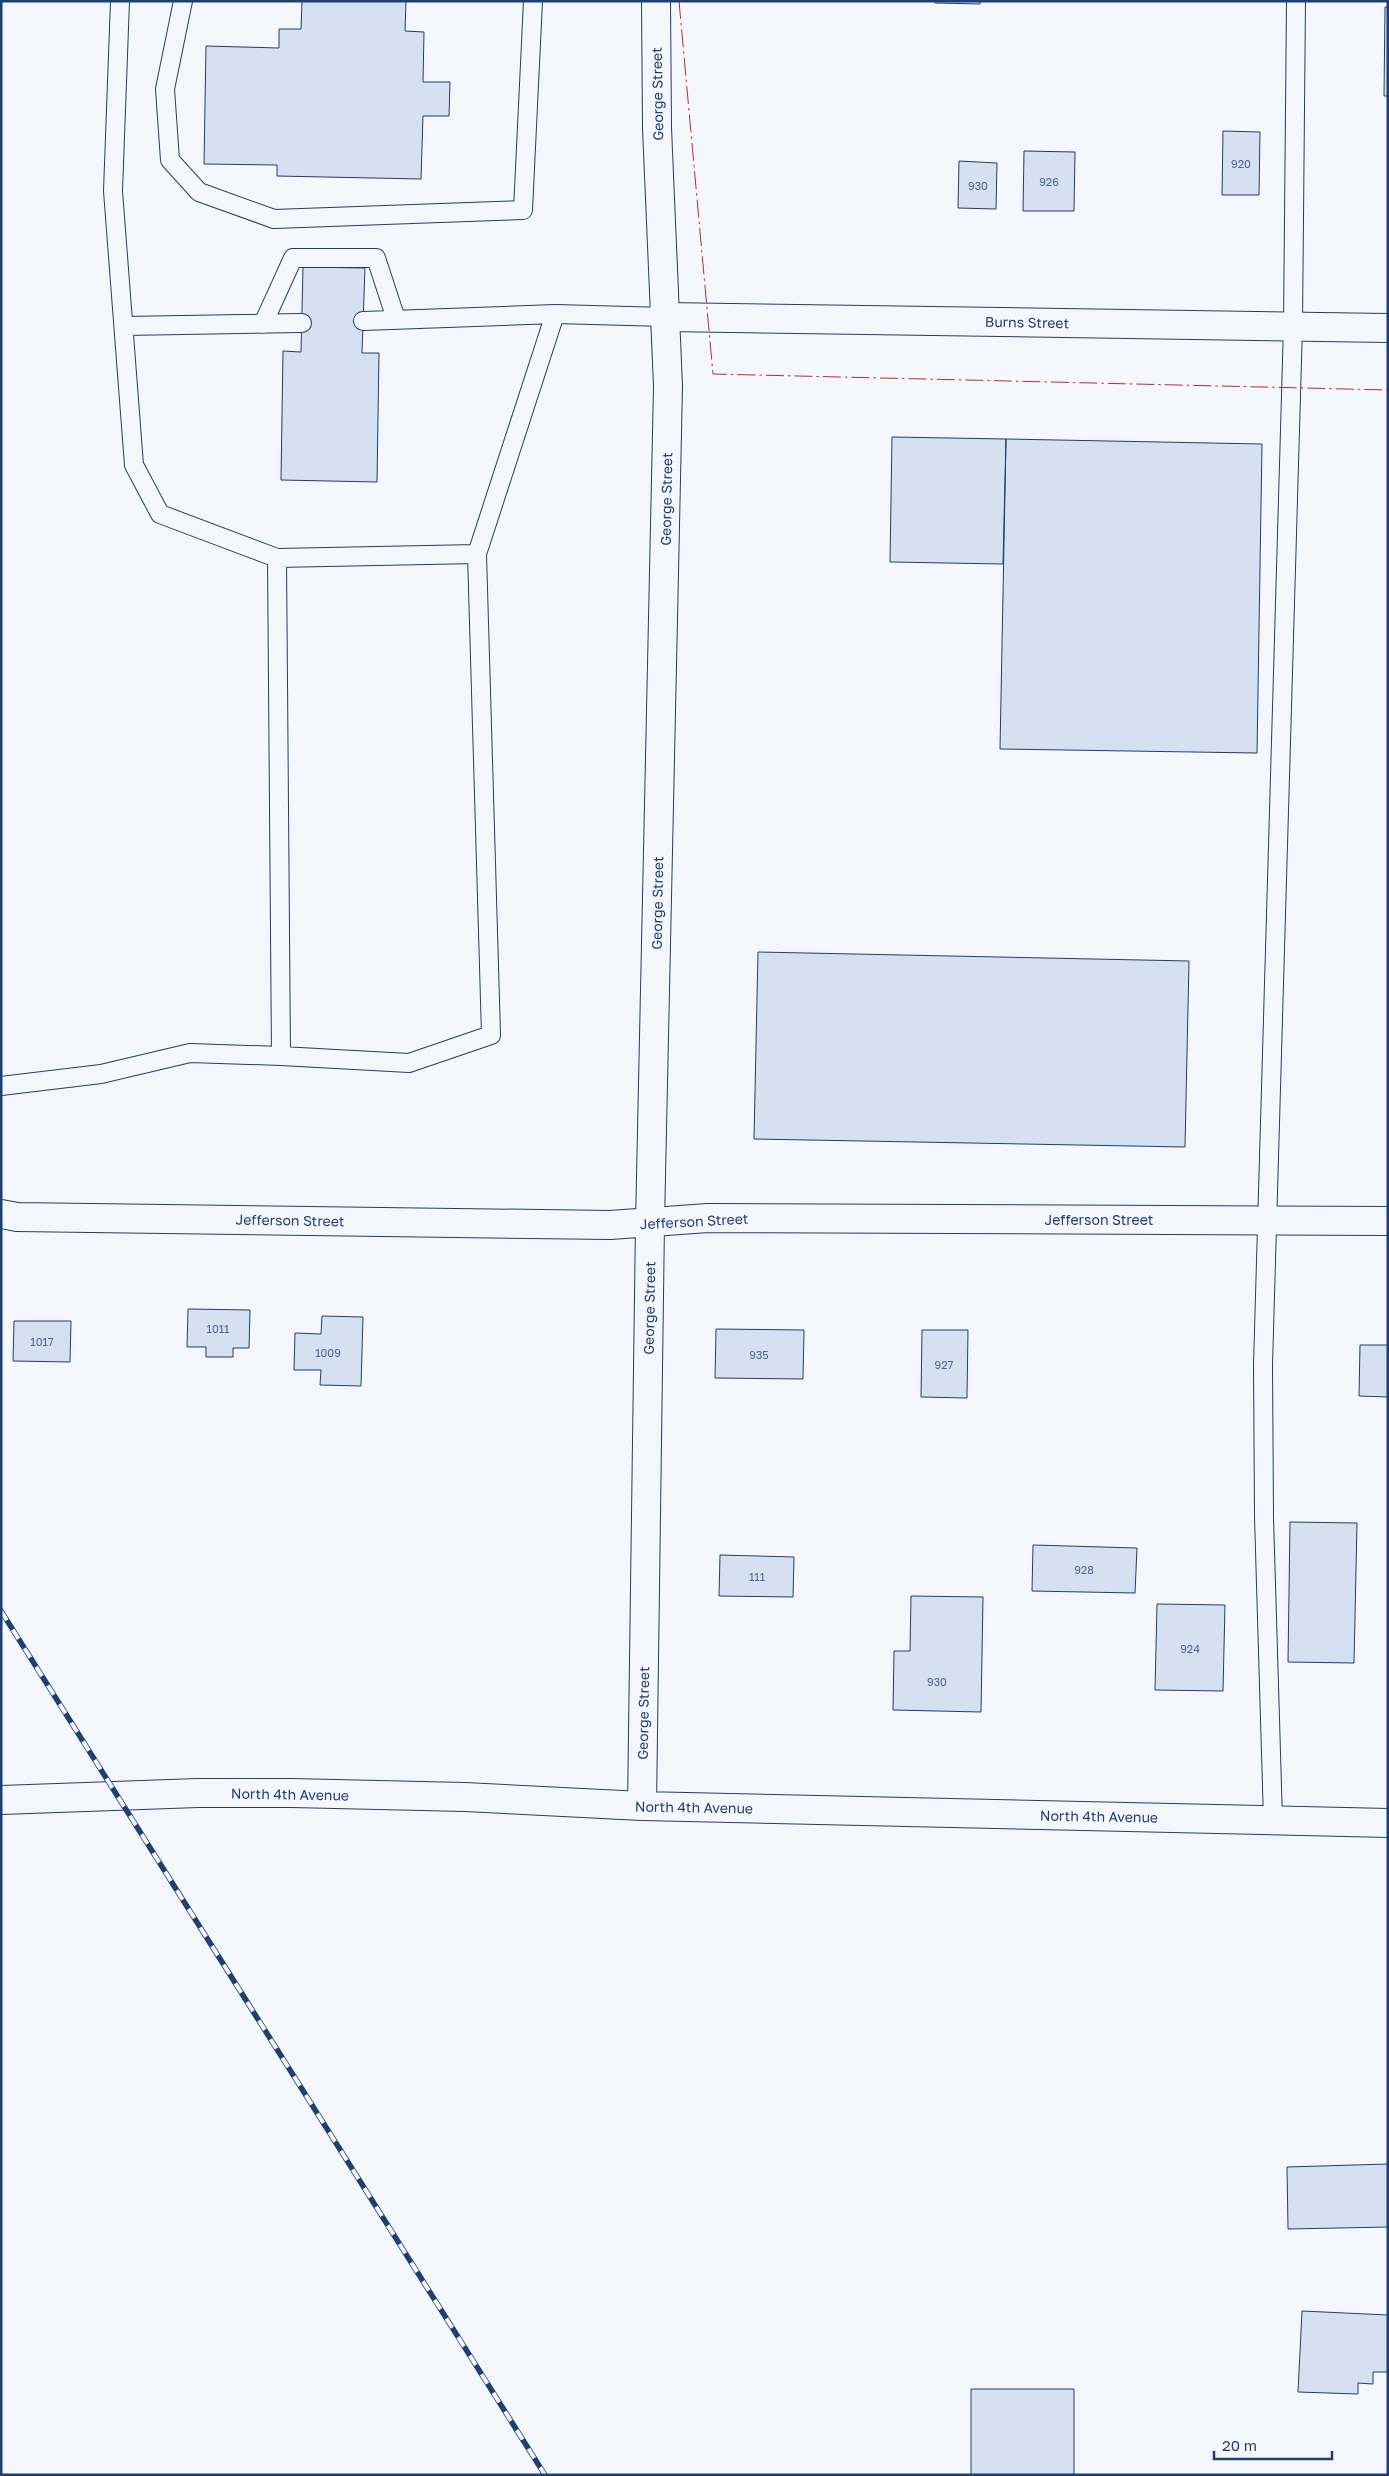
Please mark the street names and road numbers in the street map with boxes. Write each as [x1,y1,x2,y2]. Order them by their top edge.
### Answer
street label: George Street [648,47,666,141]
street label: Burns Street [985,313,1069,331]
street label: George Street [657,452,675,546]
street label: George Street [648,856,666,950]
street label: Jefferson Street [639,1210,749,1232]
street label: Jefferson Street [235,1211,345,1229]
street label: Jefferson Street [1045,1211,1153,1228]
street label: George Street [640,1261,658,1355]
street label: George Street [634,1666,652,1760]
street label: North 4th Avenue [231,1784,349,1804]
street label: North 4th Avenue [635,1797,753,1817]
street label: North 4th Avenue [1040,1806,1158,1826]

